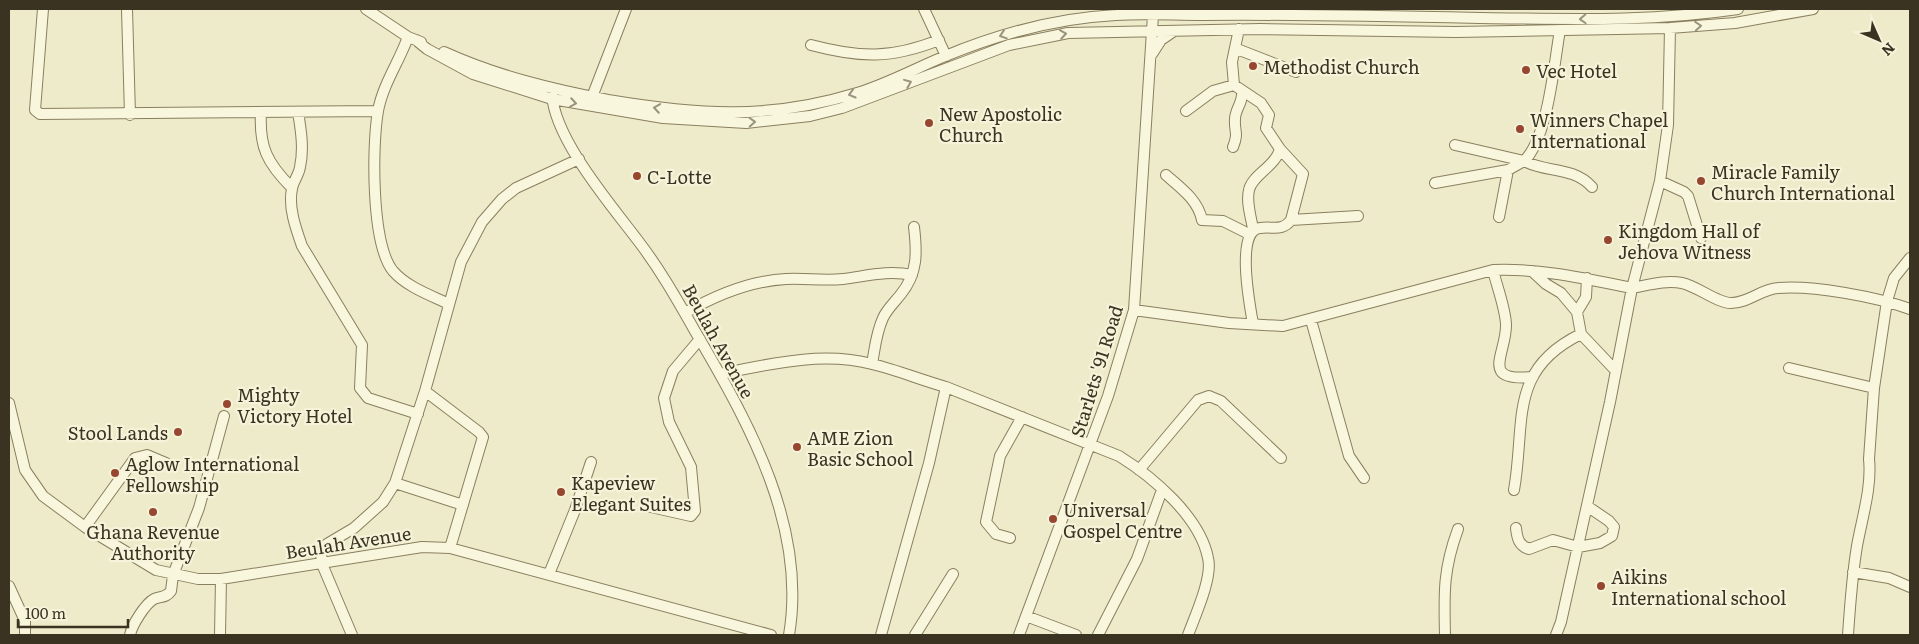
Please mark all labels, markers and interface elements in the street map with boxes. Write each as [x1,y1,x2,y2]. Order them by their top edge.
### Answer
one-way arrow [1579,14,1587,25]
north arrow [1854,15,1904,65]
one-way arrow [1695,21,1703,32]
one-way arrow [1000,29,1008,39]
one-way arrow [1058,30,1067,40]
text: N [1877,39,1900,61]
place label: Methodist Church [1263,53,1420,80]
place label: Vec Hotel [1536,57,1617,84]
marker: Methodist Church [1247,60,1259,72]
marker: Vec Hotel [1520,64,1532,76]
one-way arrow [903,79,912,90]
one-way arrow [848,88,857,99]
one-way arrow [569,97,577,107]
place label: New Apostolic Church [939,100,1062,148]
one-way arrow [652,104,661,114]
place label: Winners Chapel International [1530,106,1668,154]
one-way arrow [748,117,756,128]
marker: New Apostolic Church [923,117,935,129]
marker: Winners Chapel International [1514,123,1526,135]
place label: Miracle Family Church International [1711,158,1895,206]
place label: C-Lotte [647,163,712,190]
marker: C-Lotte [631,170,643,182]
marker: Miracle Family Church International [1695,175,1707,187]
place label: Kingdom Hall of Jehova Witness [1618,217,1761,265]
marker: Kingdom Hall of Jehova Witness [1602,234,1614,246]
street label: Beulah Avenue [676,279,762,403]
street label: Starlets '91 Road [1063,301,1129,441]
place label: Mighty Victory Hotel [237,381,353,429]
marker: Mighty Victory Hotel [221,398,233,410]
place label: Stool Lands [68,419,168,446]
place label: AME Zion Basic School [807,424,913,472]
marker: Stool Lands [172,426,184,438]
marker: AME Zion Basic School [791,441,803,453]
place label: Aglow International Fellowship [125,450,299,498]
marker: Aglow International Fellowship [109,467,121,479]
place label: Kapeview Elegant Suites [571,469,691,517]
marker: Kapeview Elegant Suites [555,486,567,498]
place label: Universal Gospel Centre [1063,496,1182,544]
marker: Ghana Revenue Authority [147,506,159,518]
marker: Universal Gospel Centre [1047,513,1059,525]
place label: Ghana Revenue Authority [86,518,220,566]
street label: Beulah Avenue [283,519,413,565]
place label: Aikins International school [1611,563,1786,611]
marker: Aikins International school [1595,580,1607,592]
scale bar [18,596,128,628]
text: 100 m [25,601,66,624]

